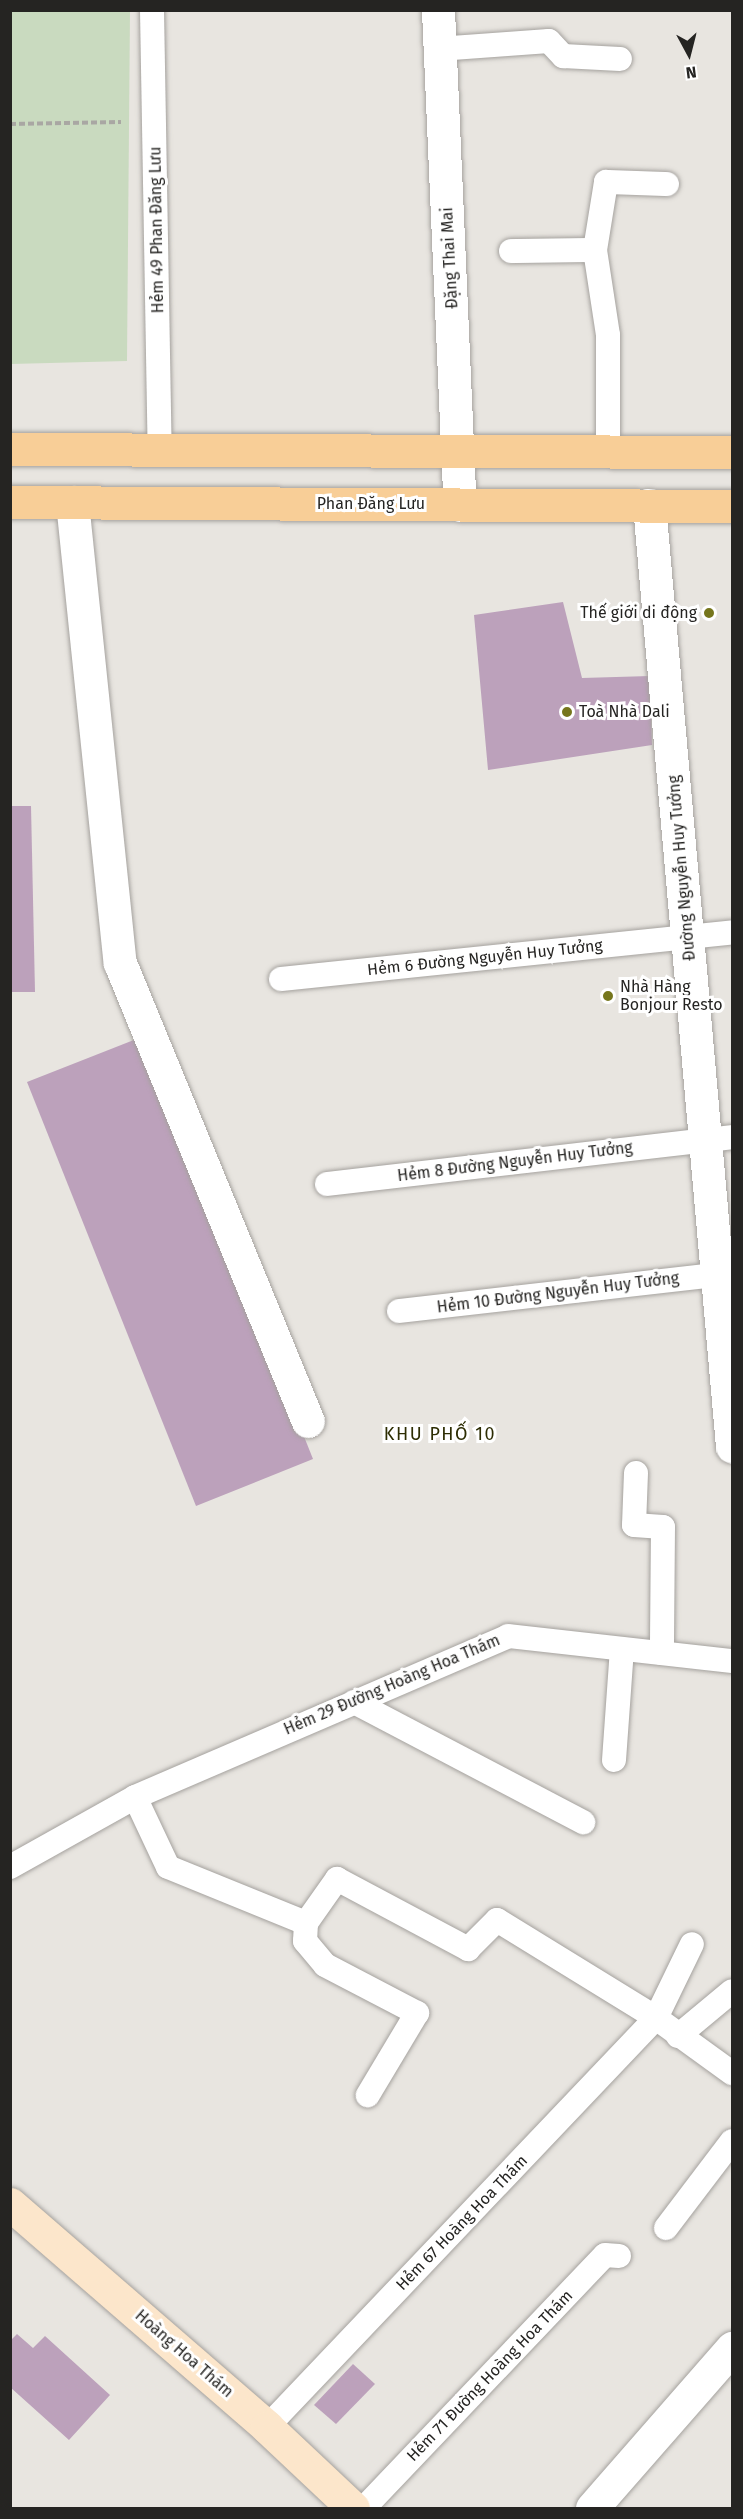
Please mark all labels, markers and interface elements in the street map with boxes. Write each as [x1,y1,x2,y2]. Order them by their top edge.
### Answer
north arrow [659,24,719,84]
text: N [685,62,698,82]
street label: Hẻm 49 Phan Đăng Lưu [146,147,168,313]
street label: Đặng Thai Mai [438,207,462,309]
street label: Phan Đăng Lưu [317,494,425,514]
place label: Thế giới di động [580,603,697,623]
marker: Thế giới di động [702,606,716,620]
place label: Toà Nhà Dali [579,702,670,722]
marker: Toà Nhà Dali [560,705,574,719]
street label: Đường Nguyễn Huy Tưởng [664,774,700,962]
street label: Hẻm 6 Đường Nguyễn Huy Tưởng [366,936,604,980]
place label: Nhà Hàng Bonjour Resto [620,977,723,1015]
marker: Nhà Hàng Bonjour Resto [601,989,615,1003]
street label: Hẻm 8 Đường Nguyễn Huy Tưởng [396,1138,634,1186]
street label: Hẻm 10 Đường Nguyễn Huy Tưởng [436,1269,680,1317]
district label: KHU PHỐ 10 [384,1423,496,1445]
street label: Hẻm 29 Đường Hoàng Hoa Thám [281,1631,503,1739]
street label: Hẻm 67 Hoàng Hoa Thám [392,2151,532,2295]
street label: Hẻm 71 Đường Hoàng Hoa Thám [403,2286,577,2466]
street label: Hoàng Hoa Thám [131,2306,237,2402]

